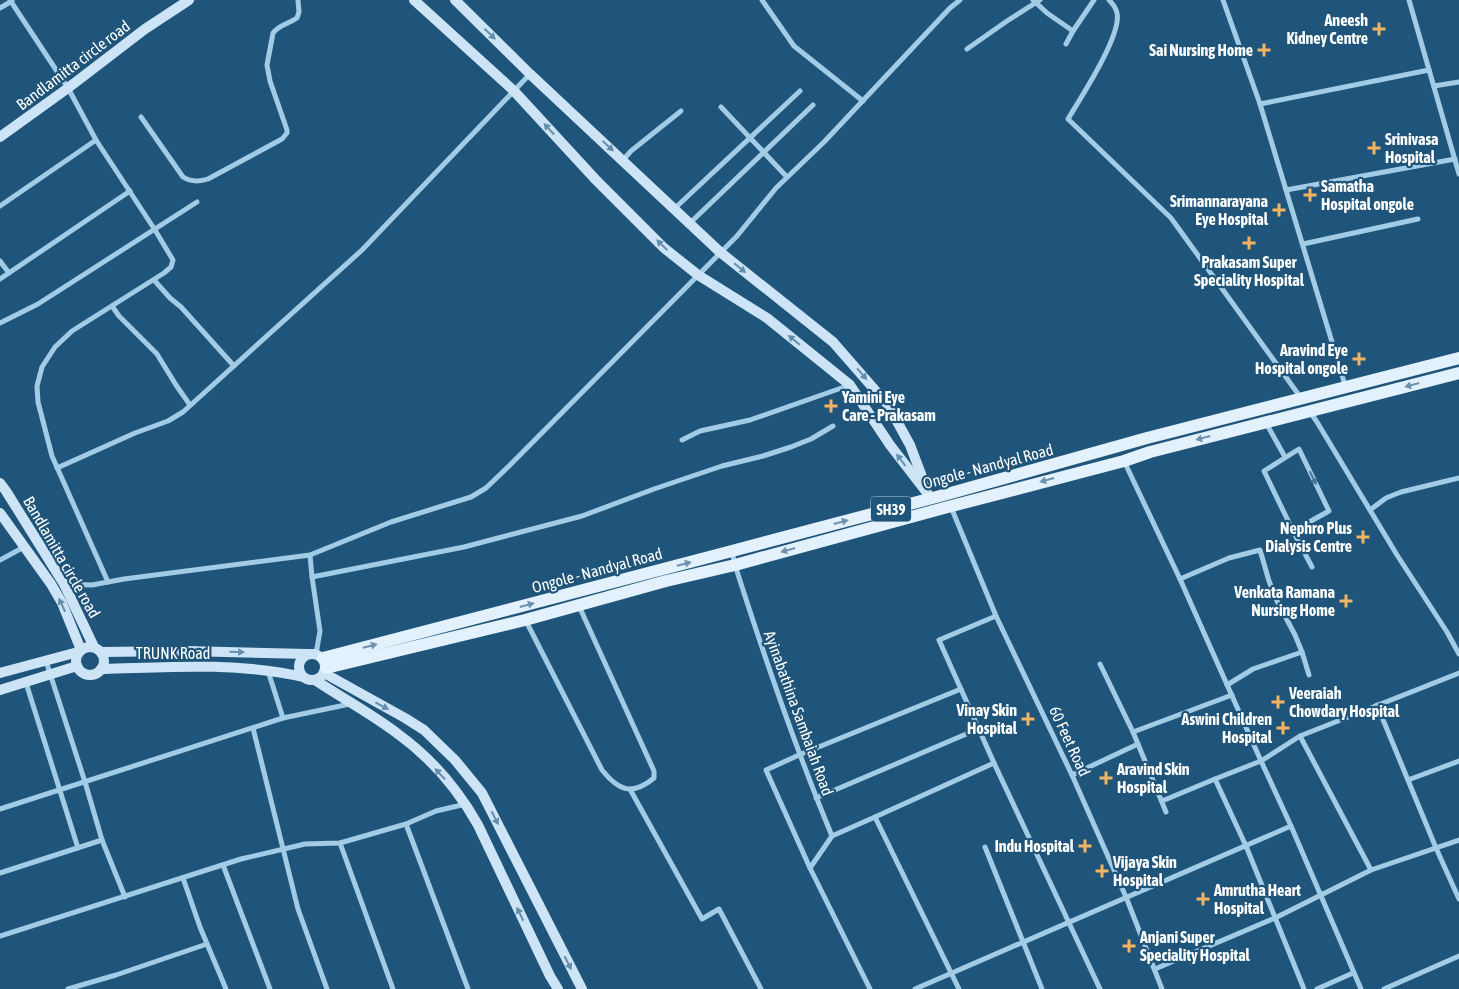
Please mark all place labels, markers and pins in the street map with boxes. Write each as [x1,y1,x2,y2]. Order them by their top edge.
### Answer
place label: Aneesh Kidney Centre [1286,11,1368,47]
marker: Aneesh Kidney Centre [1372,22,1386,36]
place label: Sai Nursing Home [1149,41,1253,59]
marker: Sai Nursing Home [1257,43,1271,57]
place label: Srinivasa Hospital [1385,130,1439,166]
marker: Srinivasa Hospital [1367,141,1381,155]
place label: Samatha Hospital ongole [1321,177,1414,213]
marker: Samatha Hospital ongole [1303,188,1317,202]
place label: Srimannarayana Eye Hospital [1170,192,1269,228]
marker: Srimannarayana Eye Hospital [1272,203,1286,217]
marker: Prakasam Super Speciality Hospital [1242,236,1256,250]
place label: Prakasam Super Speciality Hospital [1194,253,1305,289]
place label: Aravind Eye Hospital ongole [1255,341,1348,377]
marker: Aravind Eye Hospital ongole [1352,352,1366,366]
place label: Yamini Eye Care - Prakasam [841,388,936,424]
marker: Yamini Eye Care - Prakasam [824,399,838,413]
place label: Nephro Plus Dialysis Centre [1265,519,1352,555]
marker: Nephro Plus Dialysis Centre [1356,530,1370,544]
place label: Venkata Ramana Nursing Home [1233,583,1335,619]
marker: Venkata Ramana Nursing Home [1339,594,1353,608]
place label: Veeraiah Chowdary Hospital [1288,684,1400,720]
marker: Veeraiah Chowdary Hospital [1271,695,1285,709]
place label: Vinay Skin Hospital [955,701,1018,737]
place label: Aswini Children Hospital [1181,710,1273,746]
marker: Vinay Skin Hospital [1021,712,1035,726]
marker: Aswini Children Hospital [1276,721,1290,735]
place label: Aravind Skin Hospital [1116,760,1190,796]
marker: Aravind Skin Hospital [1099,771,1113,785]
place label: Indu Hospital [995,837,1075,855]
marker: Indu Hospital [1078,839,1092,853]
place label: Vijaya Skin Hospital [1112,853,1177,889]
marker: Vijaya Skin Hospital [1095,864,1109,878]
place label: Amrutha Heart Hospital [1213,881,1301,917]
marker: Amrutha Heart Hospital [1196,892,1210,906]
place label: Anjani Super Speciality Hospital [1139,928,1251,964]
marker: Anjani Super Speciality Hospital [1122,939,1136,953]

